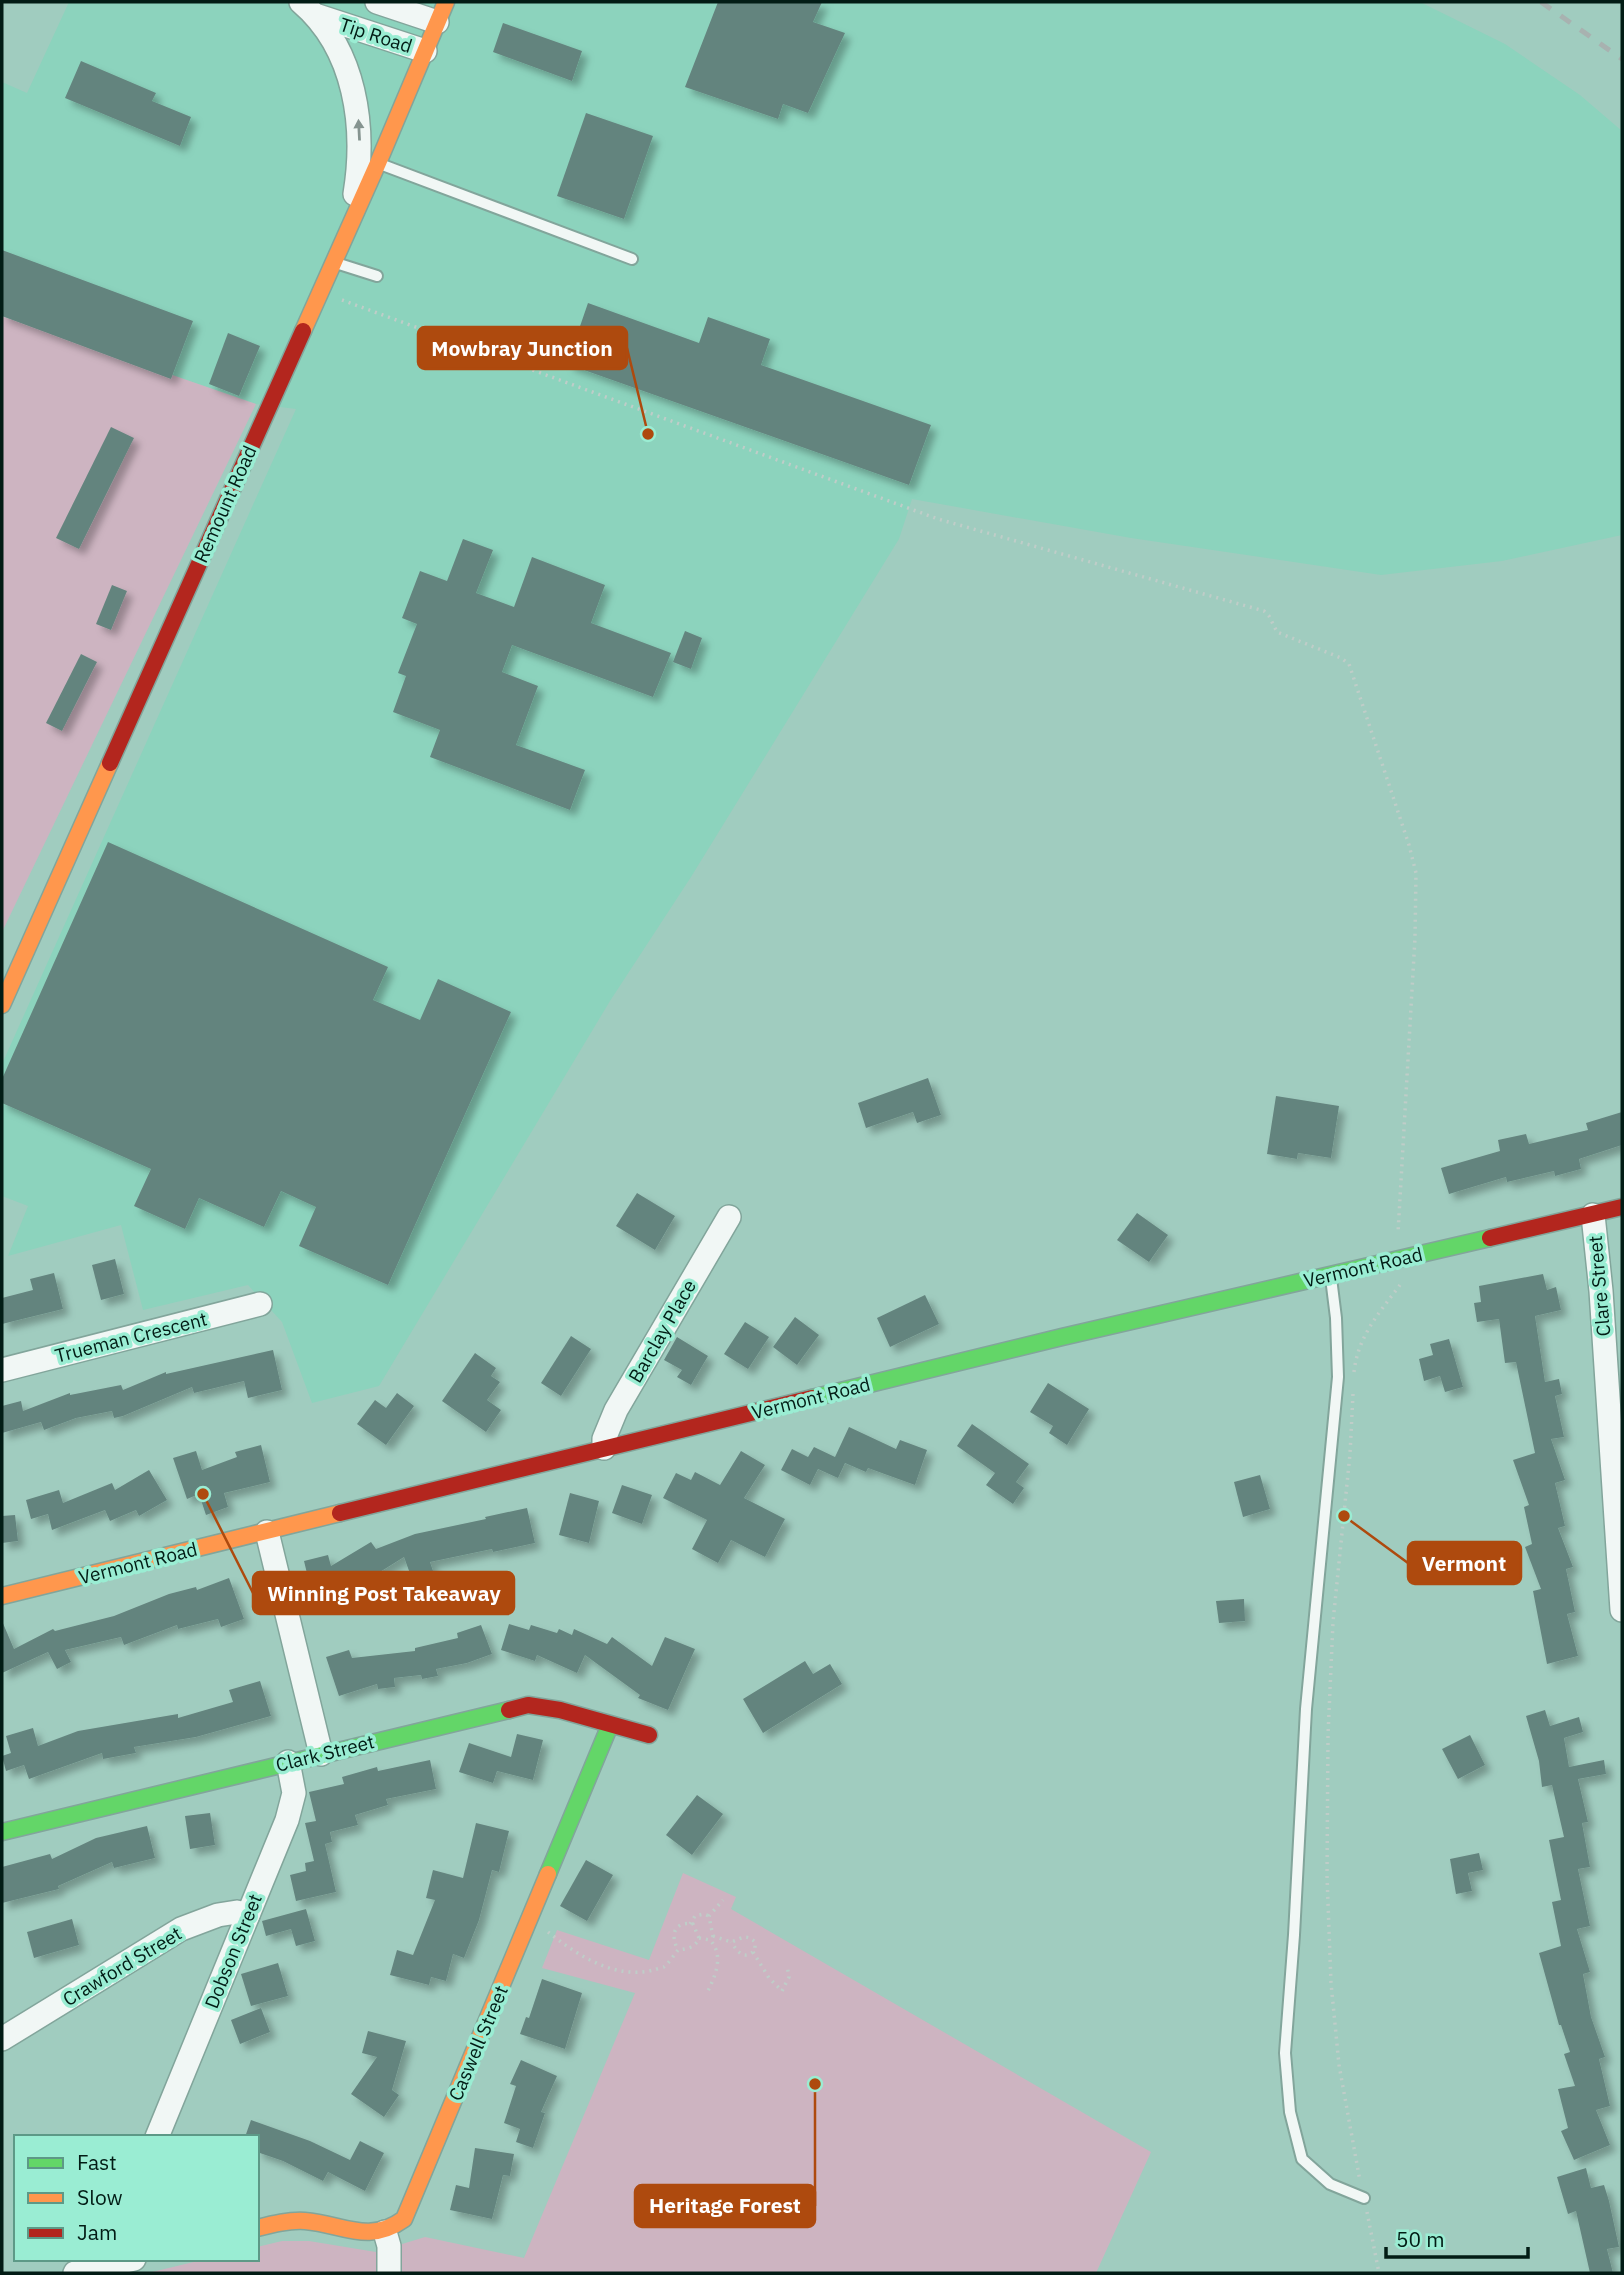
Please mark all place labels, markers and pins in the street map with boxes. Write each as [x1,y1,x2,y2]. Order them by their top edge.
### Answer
callout: Mowbray Junction [418,327,627,369]
callout: Vermont [1408,1542,1521,1584]
callout: Winning Post Takeaway [253,1572,514,1614]
callout: Heritage Forest [635,2185,815,2227]

